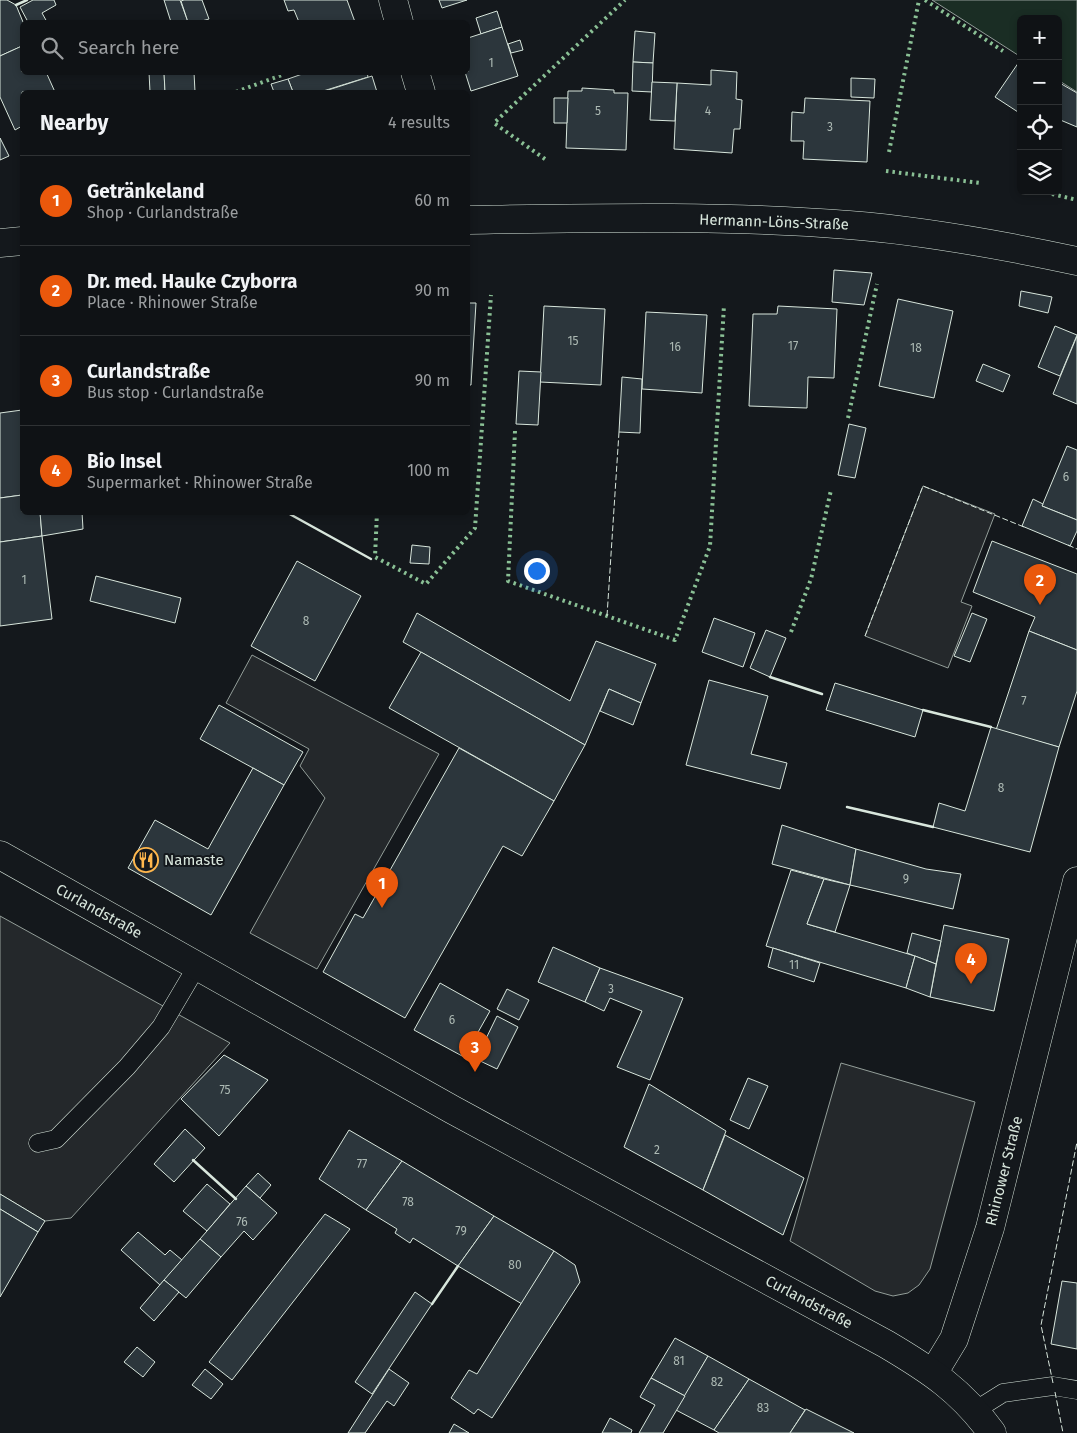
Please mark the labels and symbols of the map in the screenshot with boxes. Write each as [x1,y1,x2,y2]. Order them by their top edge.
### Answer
house number: 1 [488,56,494,70]
house number: 5 [595,104,601,118]
house number: 4 [705,104,712,118]
house number: 3 [827,120,833,134]
street label: Hermann-Löns-Straße [699,210,849,234]
house number: 15 [567,334,579,348]
house number: 17 [788,339,798,353]
house number: 16 [669,340,681,354]
house number: 18 [910,341,922,355]
house number: 6 [1063,470,1069,484]
your location [524,558,550,584]
pin: 2 [1024,564,1056,605]
house number: 1 [21,573,27,587]
house number: 8 [303,614,310,628]
house number: 7 [1021,694,1027,708]
house number: 8 [998,781,1005,795]
restaurant icon: Namaste [133,847,159,873]
place label: Namaste [164,851,224,869]
pin: 1 [366,867,398,908]
house number: 9 [903,872,909,886]
street label: Curlandstraße [53,880,145,942]
pin: 4 [955,943,987,984]
house number: 11 [789,958,799,972]
house number: 3 [608,982,614,996]
house number: 6 [449,1013,455,1027]
pin: 3 [459,1031,491,1072]
house number: 75 [219,1083,231,1097]
street label: Rhinower Straße [982,1114,1026,1228]
house number: 2 [654,1143,660,1157]
house number: 77 [357,1157,367,1171]
house number: 78 [402,1195,414,1209]
house number: 76 [236,1215,248,1229]
house number: 79 [455,1224,467,1238]
house number: 80 [508,1258,522,1272]
street label: Curlandstraße [762,1272,856,1332]
house number: 81 [673,1354,685,1368]
house number: 82 [711,1375,723,1389]
house number: 83 [757,1401,769,1415]

